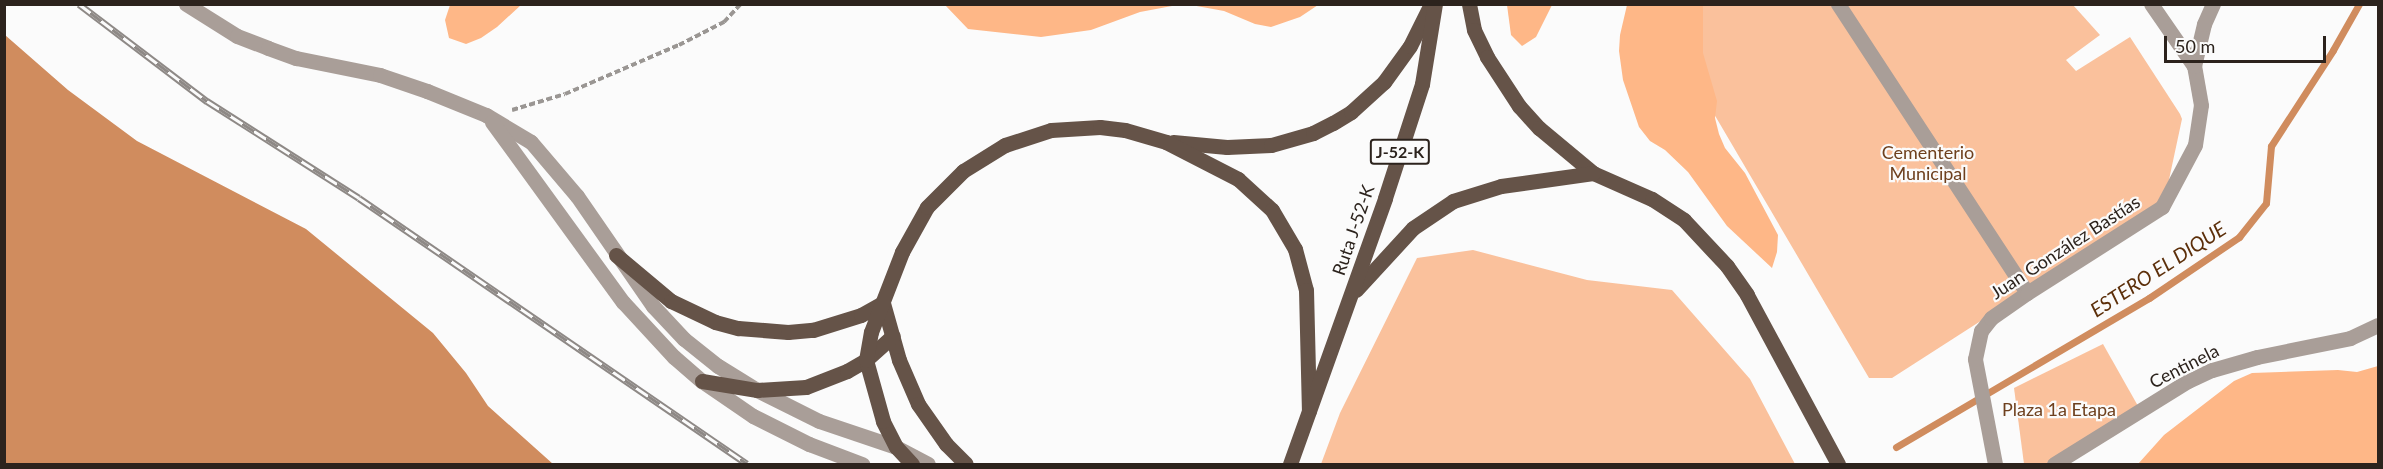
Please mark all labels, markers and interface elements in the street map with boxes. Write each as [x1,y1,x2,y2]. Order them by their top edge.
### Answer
scale bar [2167,24,2329,62]
text: 50 m [2175,35,2215,57]
road number: J-52-K [1368,139,1432,165]
park label: Cementerio Municipal [1882,142,1974,184]
street label: Ruta J-52-K [1327,182,1379,278]
street label: Juan González Bastías [1986,191,2144,303]
water label: ESTERO EL DIQUE [2085,216,2231,322]
street label: Centinela [2146,339,2222,393]
park label: Plaza 1a Etapa [2002,398,2116,420]

